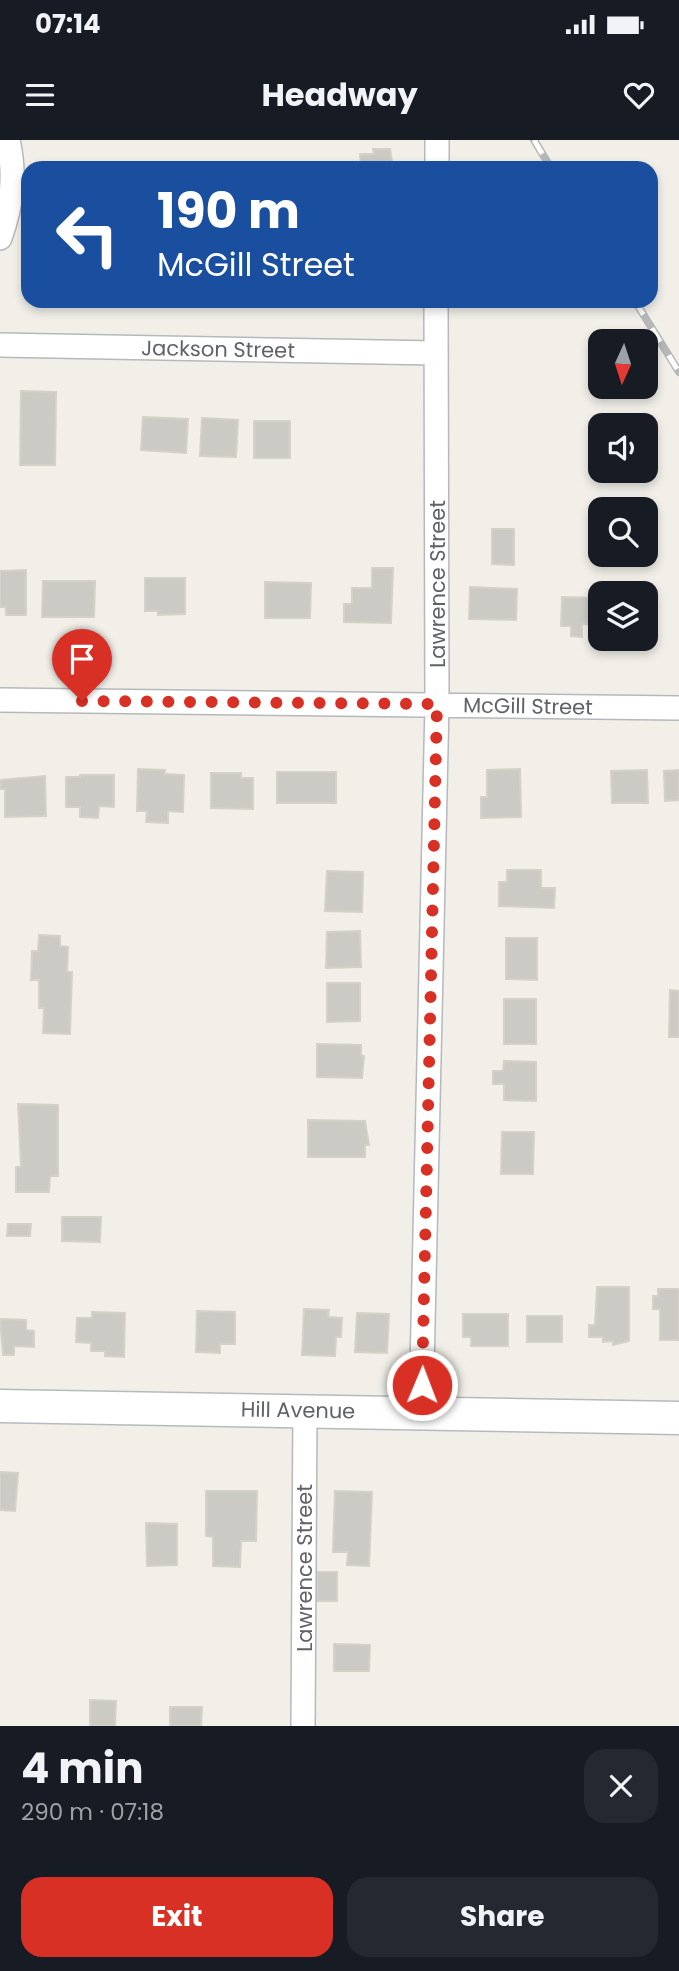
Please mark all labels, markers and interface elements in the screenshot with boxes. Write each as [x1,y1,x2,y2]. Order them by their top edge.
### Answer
text: 07:14 [35,6,101,42]
text: Headway [261,72,418,117]
icon: menu [21,76,59,114]
icon: heart [620,76,658,114]
text: 190 m [157,177,300,245]
icon: left [42,189,133,280]
text: McGill Street [157,242,355,287]
north arrow [588,329,658,399]
map controls [588,329,658,651]
street label: Jackson Street [141,333,295,365]
button: sound [588,413,658,483]
button: search [588,497,658,567]
street label: Lawrence Street [423,500,452,668]
button: layers [588,581,658,651]
pin [52,629,112,701]
icon: arrive [63,640,101,678]
street label: McGill Street [463,690,593,722]
position arrow [385,1348,459,1422]
street label: Hill Avenue [241,1395,355,1425]
street label: Lawrence Street [290,1484,319,1652]
text: 4 min [21,1739,144,1798]
button: close [584,1749,658,1823]
text: 290 m · 07:18 [21,1796,164,1828]
button: Exit [21,1877,333,1957]
button: Share [347,1877,658,1957]

